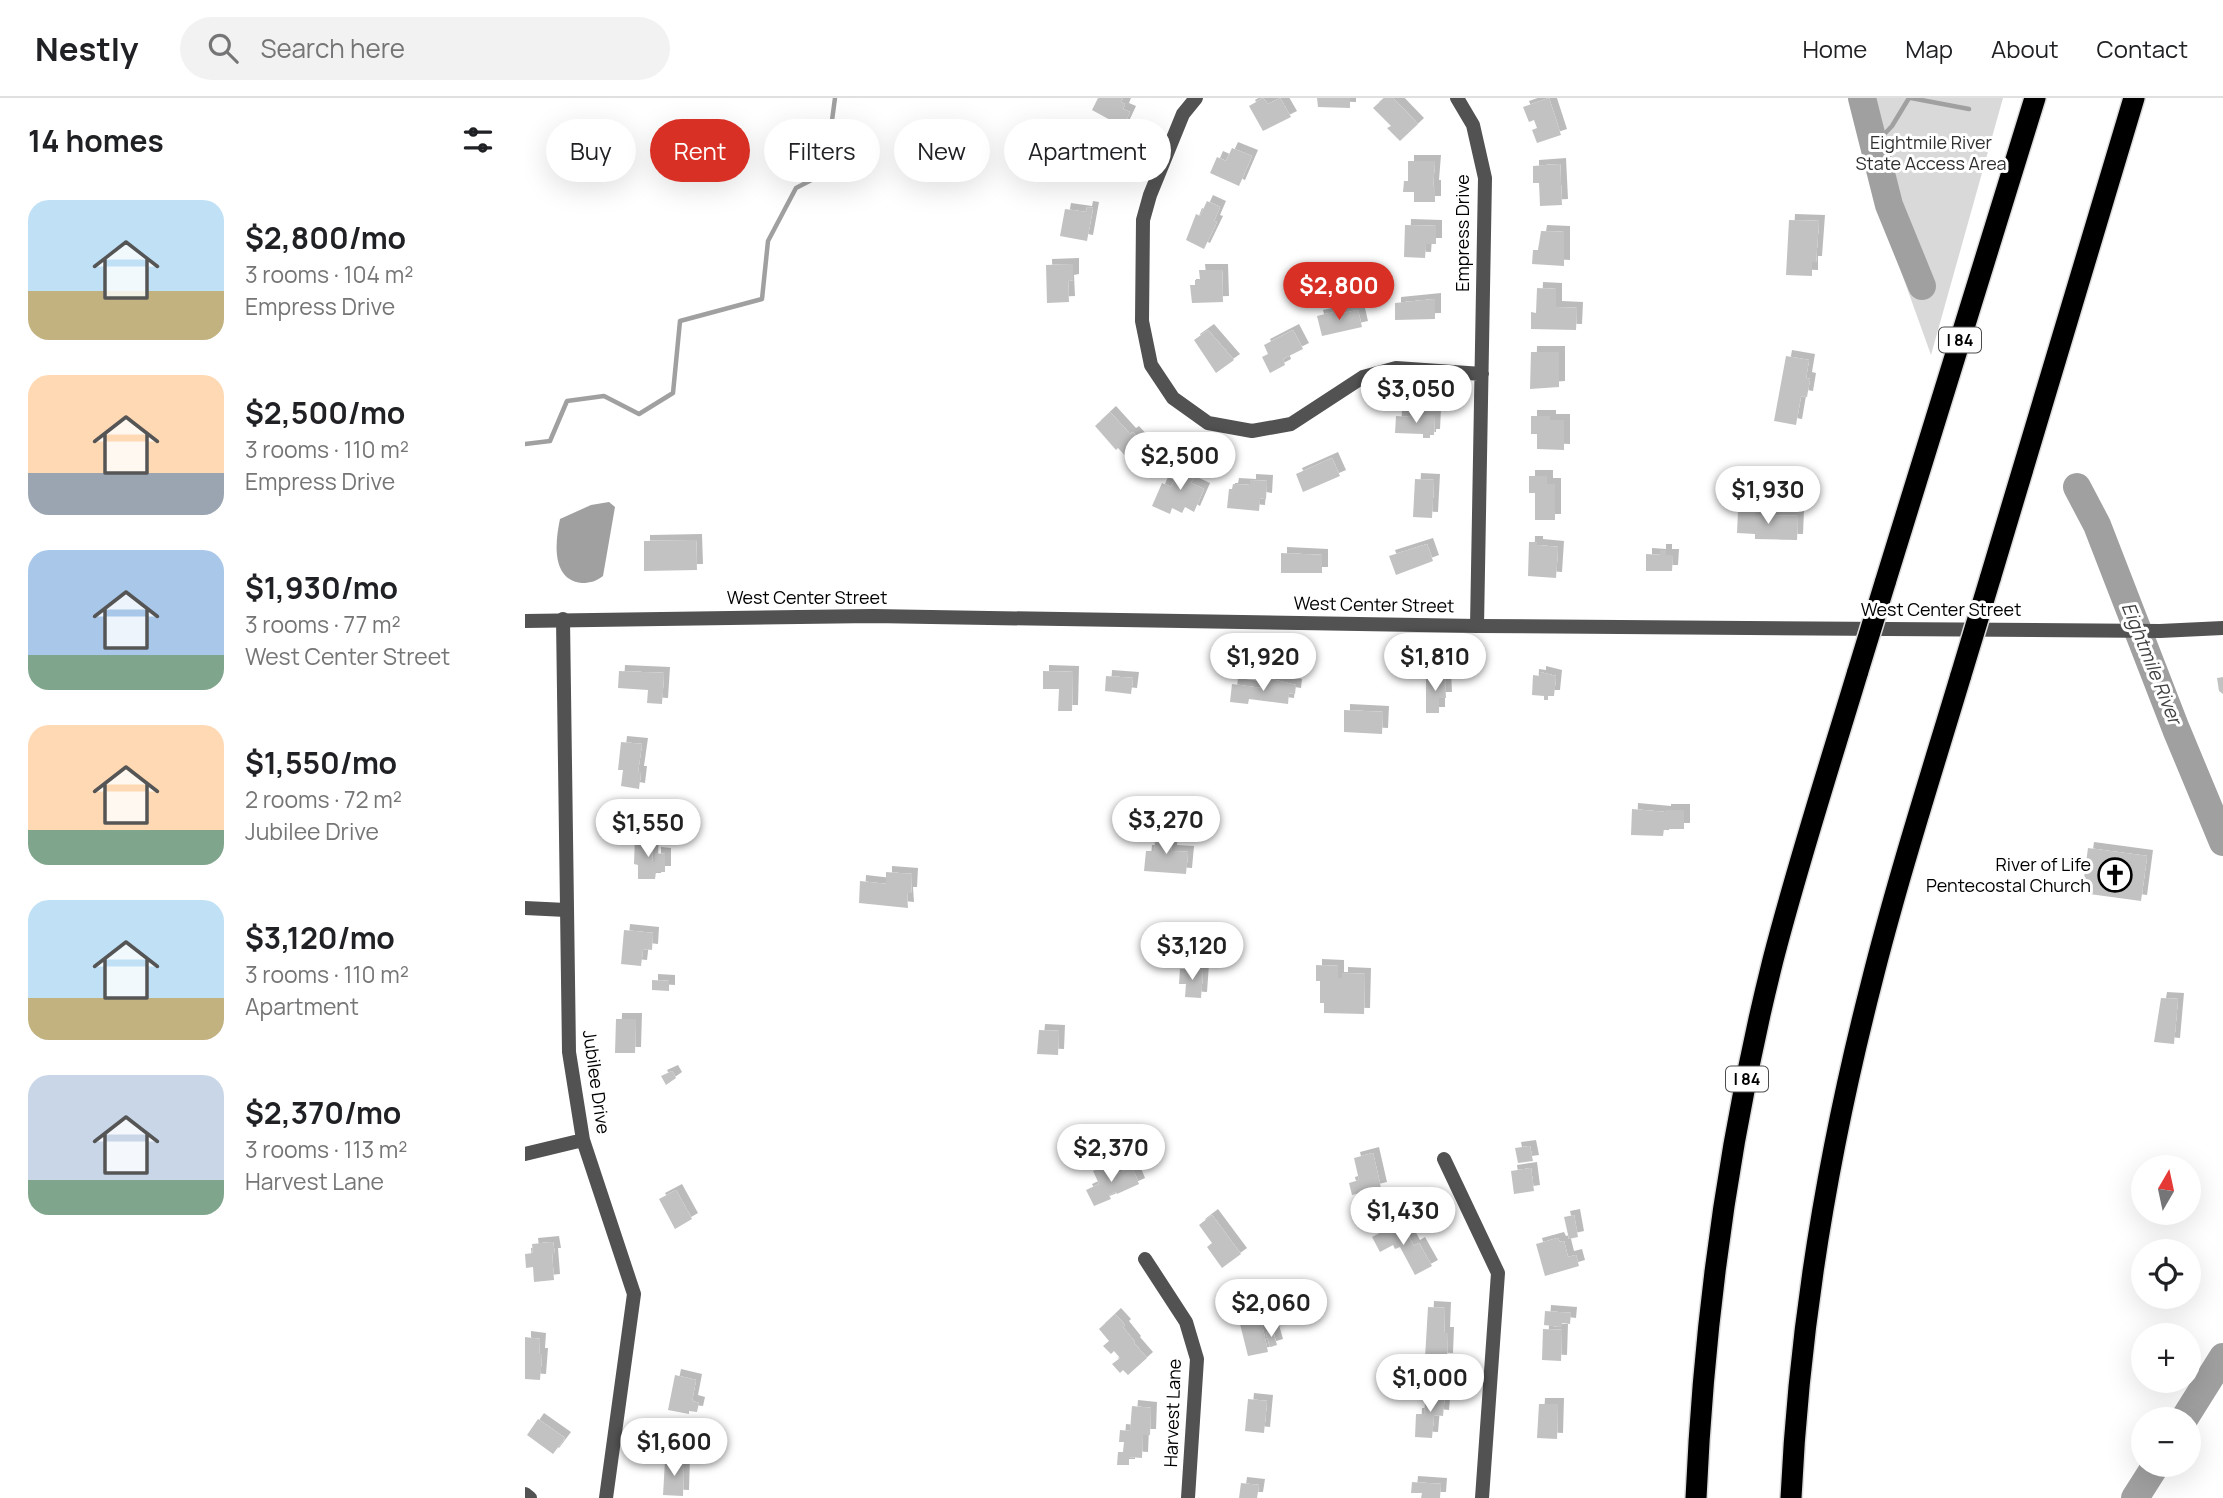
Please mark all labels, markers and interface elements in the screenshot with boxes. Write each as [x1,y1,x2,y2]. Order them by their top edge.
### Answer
search box [180,17,670,80]
text: Nestly [35,26,138,71]
icon: search [204,29,242,67]
text: Search here [260,30,405,66]
text: Home [1802,32,1867,65]
text: Map [1905,32,1953,65]
text: About [1991,32,2059,65]
text: Contact [2097,32,2188,65]
chip: Buy [546,119,636,182]
chip: Rent [650,119,750,182]
chip: Filters [764,119,880,182]
chip: New [894,119,990,182]
chip: Apartment [1004,119,1171,182]
text: 14 homes [28,120,164,161]
icon: filters [459,121,497,159]
park label: Eightmile River State Access Area [1855,130,2007,175]
street label: Empress Drive [1450,174,1474,292]
text: $2,800/mo [245,217,406,258]
icon: home [84,228,168,312]
text: 3 rooms · 104 m² [245,258,413,290]
pin: $2,800 [1282,262,1396,322]
text: $2,800 [1299,269,1379,301]
text: Empress Drive [245,290,395,322]
road number: I 84 [1939,328,1981,352]
pin: $3,050 [1359,366,1473,425]
text: $3,050 [1377,372,1455,404]
text: $2,500/mo [245,392,405,433]
icon: home [84,403,168,487]
pin: $2,500 [1123,432,1237,492]
text: 3 rooms · 110 m² [245,433,409,465]
text: $2,500 [1141,439,1219,471]
text: Empress Drive [245,465,395,497]
pin: $1,930 [1711,466,1825,526]
text: $1,930 [1731,473,1805,505]
text: $1,930/mo [245,567,398,608]
icon: home [84,578,168,662]
street label: West Center Street [727,585,887,609]
street label: West Center Street [1293,591,1455,617]
street label: West Center Street [1861,597,2021,621]
water label: Eightmile River [2116,598,2189,730]
text: 3 rooms · 77 m² [245,608,401,640]
pin: $1,920 [1206,634,1320,693]
pin: $1,810 [1378,634,1492,693]
text: West Center Street [245,640,450,672]
text: $1,920 [1226,640,1300,672]
text: $1,810 [1400,640,1470,672]
text: $1,550/mo [245,742,397,783]
icon: home [84,753,168,837]
text: 2 rooms · 72 m² [245,783,402,815]
pin: $3,270 [1109,796,1223,856]
pin: $1,550 [591,800,705,859]
text: $3,270 [1128,803,1204,835]
text: $1,550 [612,806,684,838]
text: Jubilee Drive [245,815,379,847]
place label: River of Life Pentecostal Church [1926,852,2091,897]
church icon: River of Life Pentecostal Church [2096,856,2134,894]
text: $3,120/mo [245,917,395,958]
pin: $3,120 [1135,922,1249,982]
icon: home [84,928,168,1012]
text: $3,120 [1157,929,1227,961]
text: 3 rooms · 110 m² [245,958,409,990]
text: Apartment [245,990,359,1022]
street label: Jubilee Drive [578,1028,616,1135]
road number: I 84 [1726,1066,1768,1091]
text: $2,370/mo [245,1092,401,1133]
icon: home [84,1103,168,1187]
pin: $2,370 [1054,1124,1168,1184]
text: $2,370 [1073,1131,1149,1163]
text: 3 rooms · 113 m² [245,1133,408,1165]
north arrow [2131,1155,2201,1225]
map controls [2131,1155,2201,1477]
text: Harvest Lane [245,1165,384,1197]
pin: $1,430 [1346,1188,1460,1247]
text: $1,430 [1366,1194,1440,1226]
button: locate [2131,1239,2201,1309]
pin: $2,060 [1214,1280,1328,1339]
text: $2,060 [1231,1286,1311,1318]
button: + [2131,1323,2201,1393]
pin: $1,000 [1373,1354,1487,1414]
street label: Harvest Lane [1158,1358,1186,1468]
text: $1,000 [1392,1361,1468,1393]
button: − [2131,1407,2201,1477]
pin: $1,600 [617,1418,731,1478]
text: $1,600 [636,1425,712,1457]

